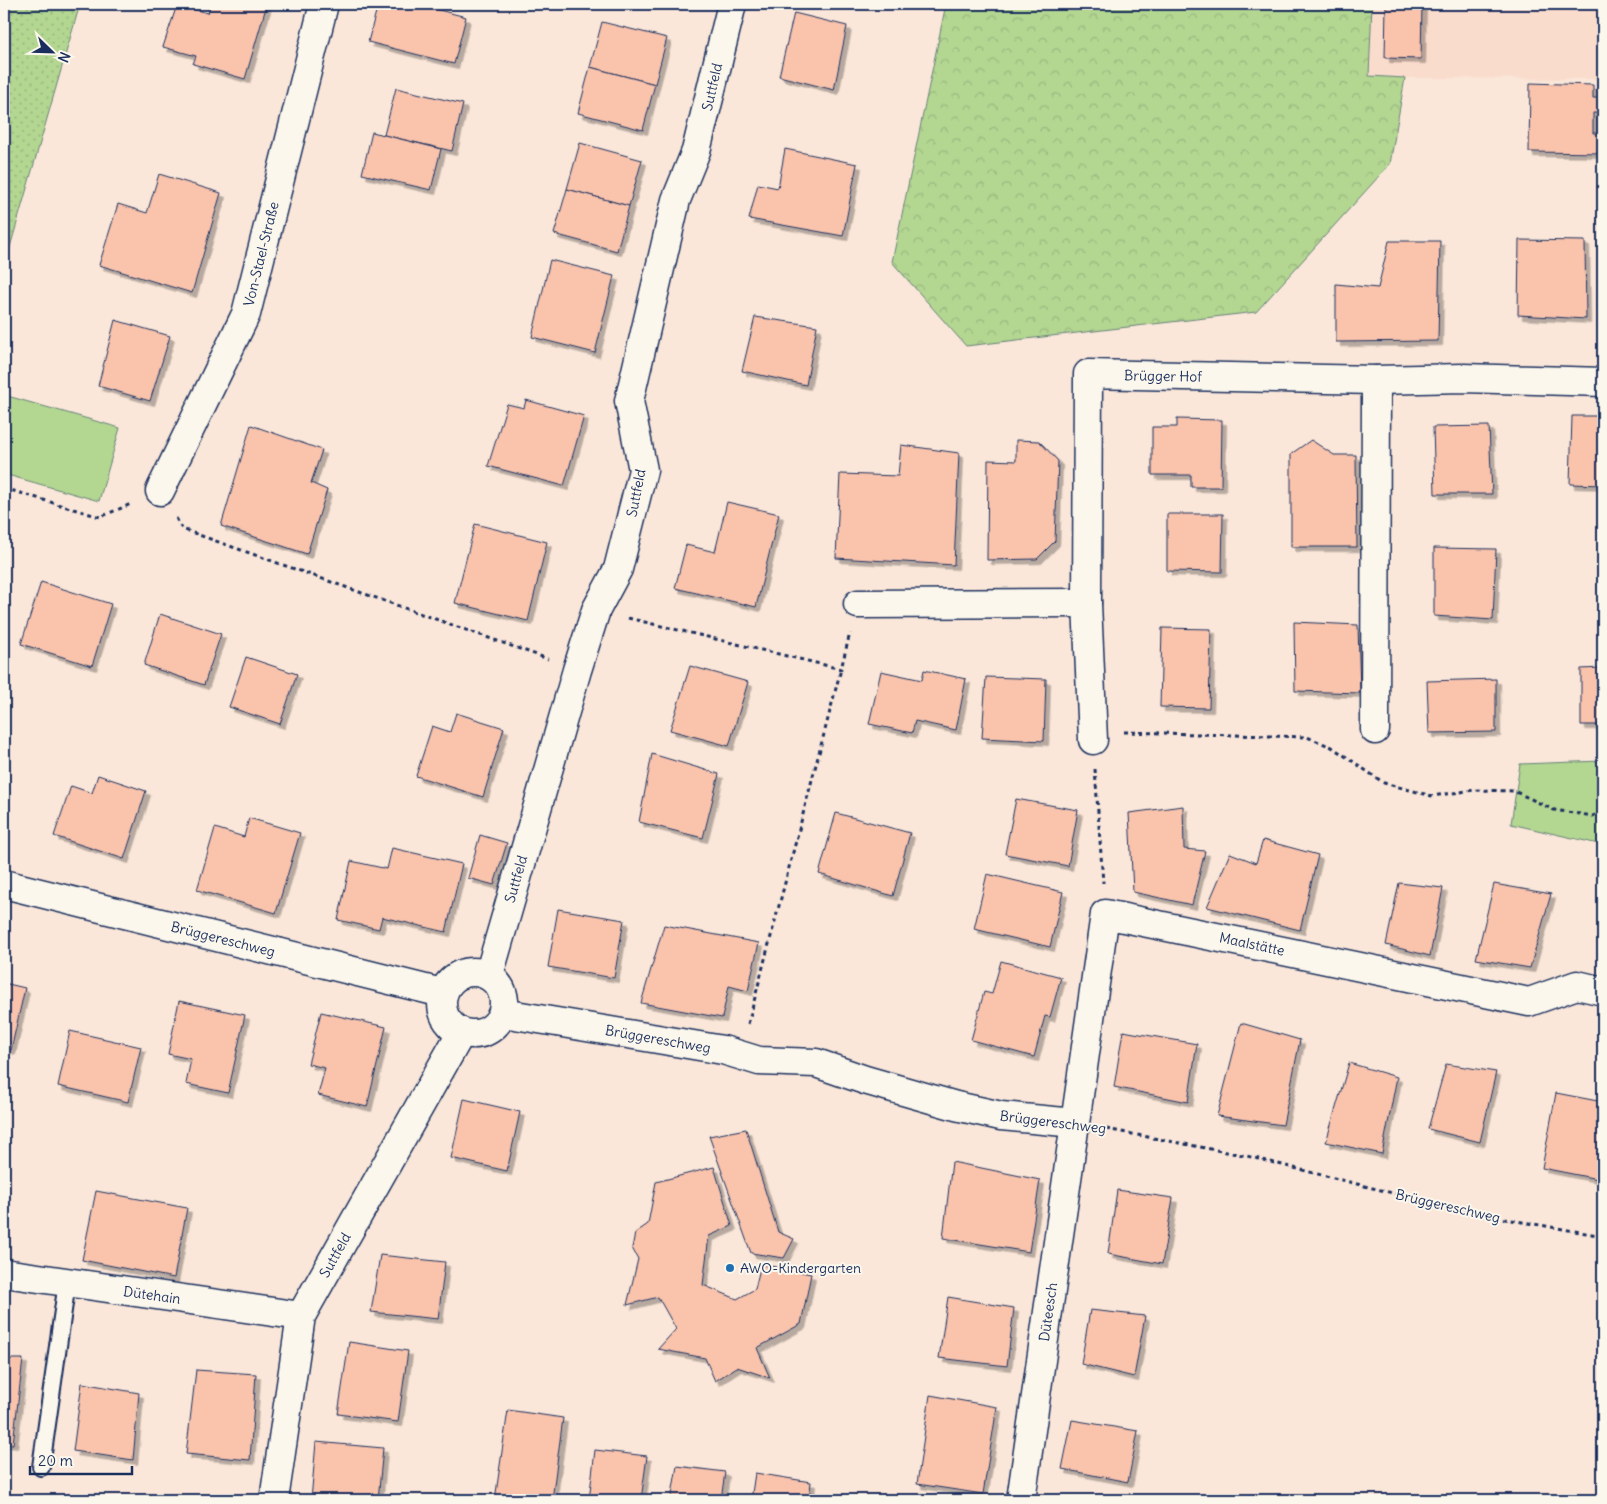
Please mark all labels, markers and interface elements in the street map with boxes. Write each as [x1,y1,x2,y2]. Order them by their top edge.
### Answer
north arrow [28,28,78,78]
text: N [54,49,74,65]
street label: Suttfeld [698,61,726,113]
street label: Von-Stael-Straße [239,200,283,308]
street label: Brügger Hof [1124,366,1202,386]
street label: Suttfeld [623,467,649,519]
street label: Suttfeld [501,853,531,905]
street label: Brüggereschweg [169,917,277,961]
street label: Maalstätte [1218,928,1286,960]
street label: Brüggereschweg [604,1021,712,1057]
street label: Brüggereschweg [999,1107,1107,1137]
street label: Brüggereschweg [1394,1185,1502,1227]
street label: Suttfeld [315,1229,355,1281]
place label: AWO-Kindergarten [740,1259,861,1277]
marker: AWO-Kindergarten [724,1262,736,1274]
street label: Düteesch [1035,1281,1061,1343]
street label: Dütehain [122,1282,182,1308]
scale bar [30,1444,132,1476]
text: 20 m [38,1451,73,1470]

